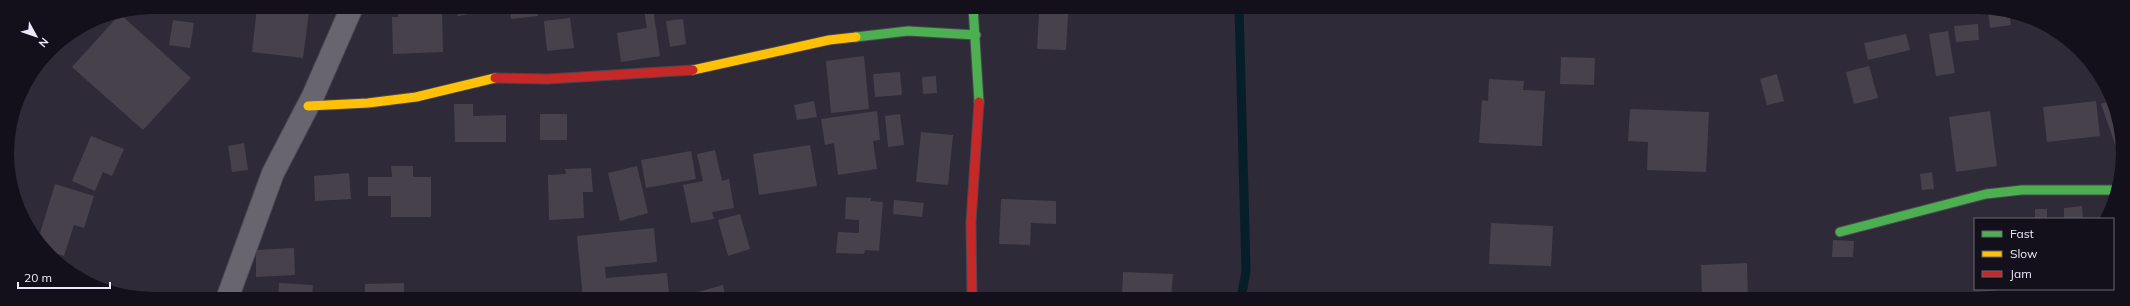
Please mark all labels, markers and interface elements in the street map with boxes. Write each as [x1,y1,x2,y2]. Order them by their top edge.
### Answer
north arrow [16,16,56,56]
text: N [36,35,52,50]
legend [1974,218,2114,290]
text: Fast [2010,226,2034,241]
text: Slow [2010,246,2038,261]
scale bar [18,264,110,290]
text: Jam [2010,266,2032,281]
text: 20 m [24,270,52,285]

